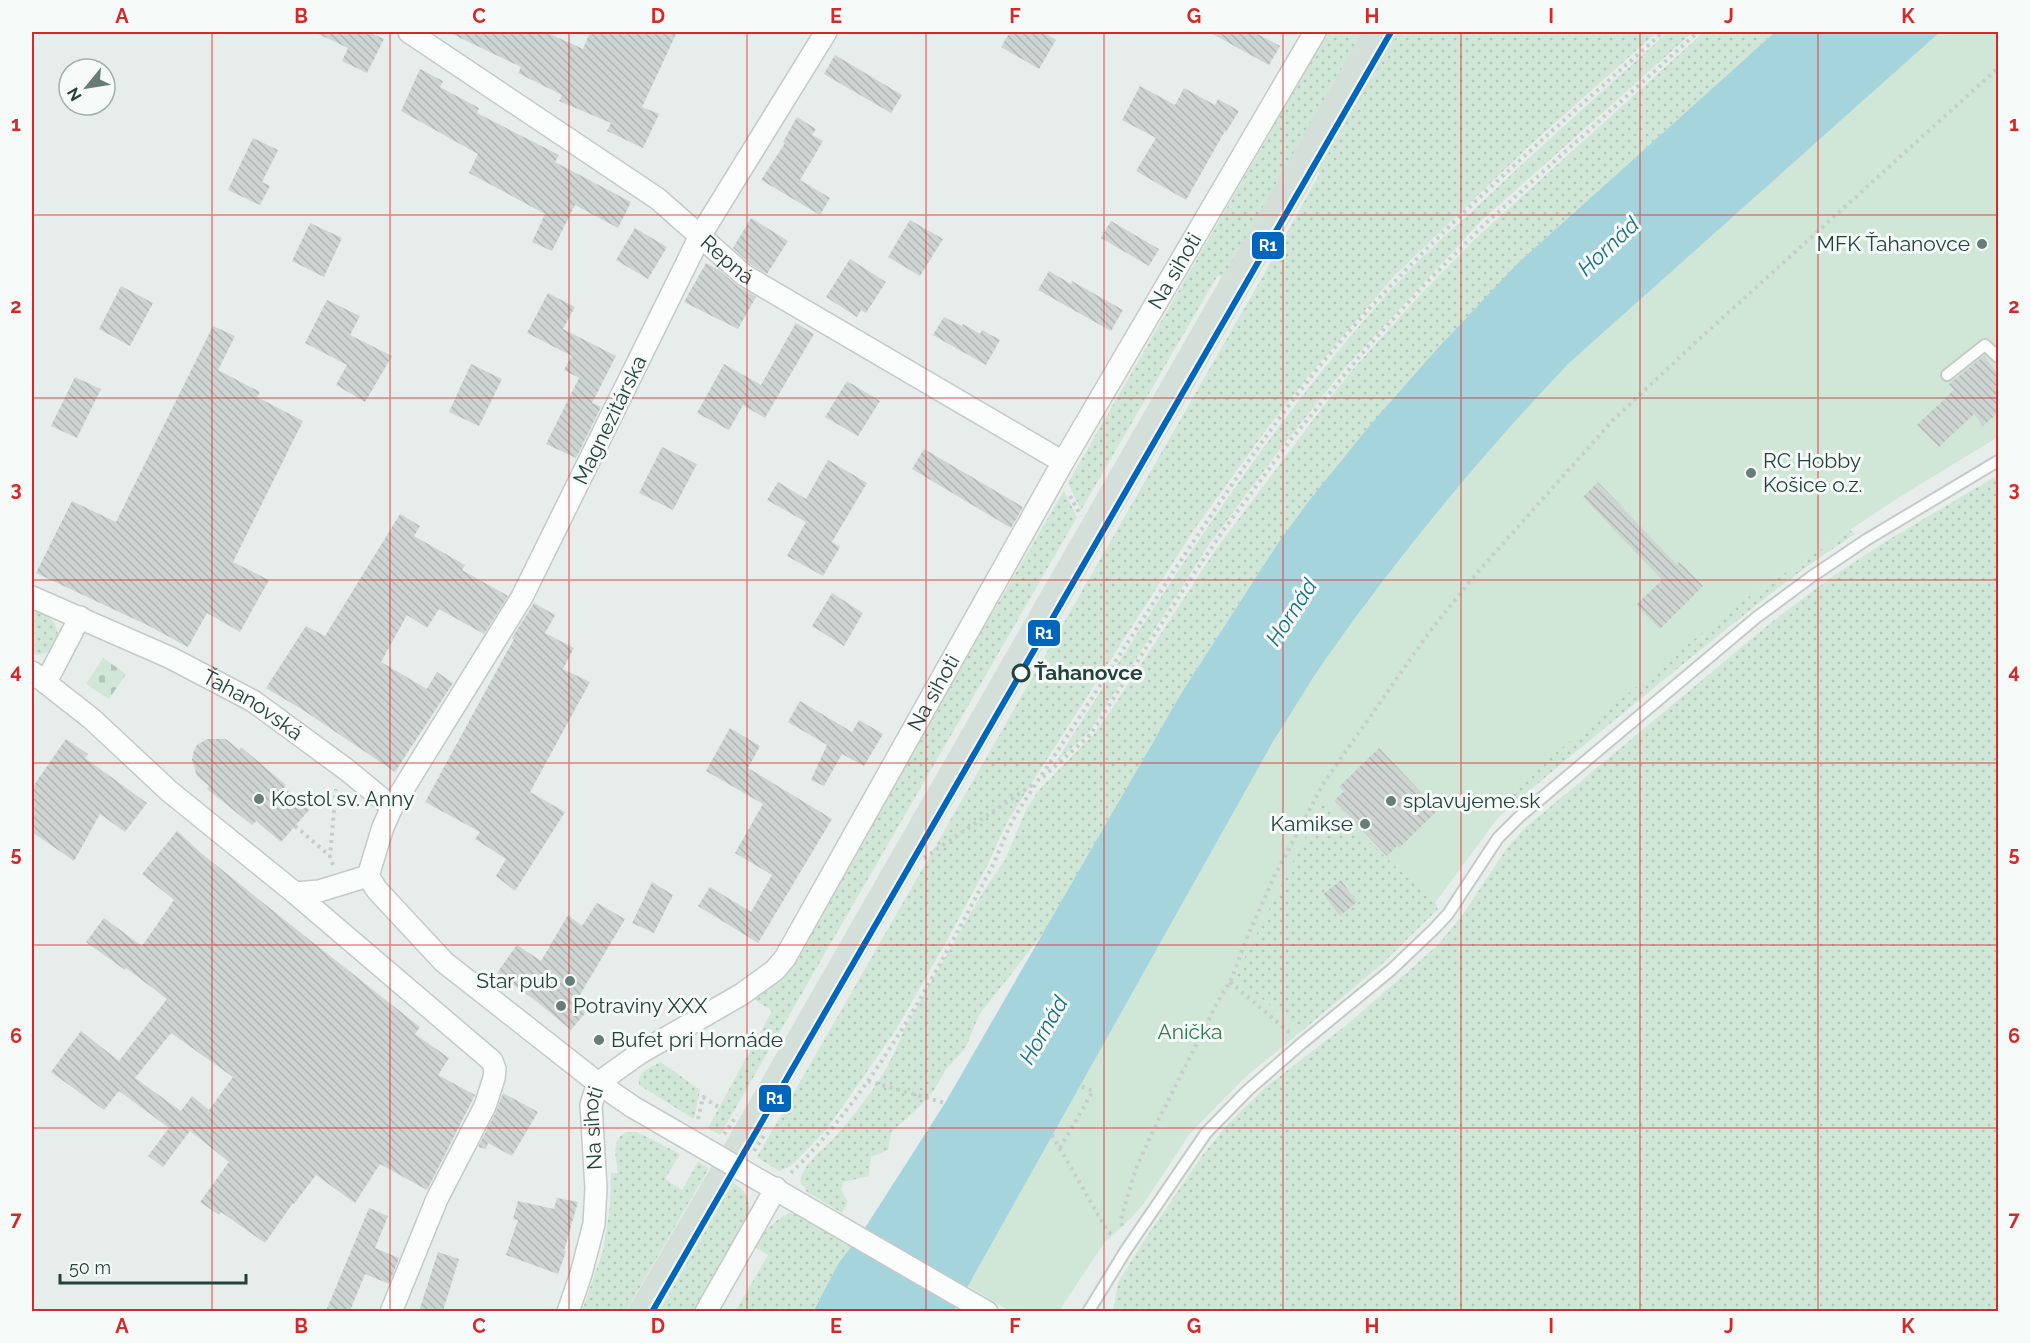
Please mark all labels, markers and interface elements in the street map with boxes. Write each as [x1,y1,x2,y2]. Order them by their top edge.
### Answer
text: A [115,4,129,28]
text: B [294,4,308,28]
text: C [472,4,486,28]
text: D [651,4,665,28]
text: E [830,4,842,28]
text: F [1009,4,1021,28]
text: G [1187,4,1201,28]
text: H [1365,4,1379,28]
text: I [1548,4,1554,28]
text: J [1724,4,1734,28]
text: K [1901,4,1915,28]
north arrow [57,57,117,117]
text: N [63,84,86,104]
text: 1 [11,112,21,136]
text: 1 [2009,112,2019,136]
water label: Hornád [1572,211,1645,281]
street label: Na sihoti [1143,228,1207,313]
street label: Repná [696,230,758,290]
line badge: R1 [1251,231,1285,260]
place label: MFK Ťahanovce [1817,231,1970,256]
text: R1 [1259,236,1277,255]
marker: MFK Ťahanovce [1975,237,1989,251]
text: 2 [10,294,22,318]
text: 2 [2008,294,2020,318]
street label: Magnezitárska [567,351,652,488]
place label: RC Hobby Košice o.z. [1763,448,1863,497]
marker: RC Hobby Košice o.z. [1744,466,1758,480]
text: 3 [10,477,22,501]
text: 3 [2008,477,2020,501]
water label: Hornád [1260,573,1323,650]
line badge: R1 [1027,619,1061,647]
text: R1 [1035,624,1053,643]
street label: Na sihoti [902,650,965,735]
text: 4 [10,659,22,683]
text: 4 [2008,659,2020,683]
place label: Ťahanovce [1034,660,1143,685]
street label: Ťahanovská [198,664,308,745]
marker: Ťahanovce [1012,664,1030,682]
place label: Kostol sv. Anny [271,786,414,811]
place label: splavujeme.sk [1403,788,1541,813]
marker: Kostol sv. Anny [252,792,266,806]
marker: splavujeme.sk [1384,794,1398,808]
place label: Kamikse [1271,811,1353,836]
marker: Kamikse [1358,817,1372,831]
text: 5 [10,842,22,866]
text: 5 [2008,842,2020,866]
place label: Star pub [476,968,558,993]
marker: Star pub [563,974,577,988]
water label: Hornád [1013,991,1073,1069]
place label: Potraviny XXX [573,993,708,1018]
marker: Potraviny XXX [554,999,568,1013]
park label: Anička [1157,1019,1223,1044]
text: 6 [10,1024,22,1048]
text: 6 [2008,1024,2020,1048]
place label: Bufet pri Hornáde [611,1027,783,1052]
marker: Bufet pri Hornáde [592,1033,606,1047]
street label: Na sihoti [577,1083,608,1171]
line badge: R1 [758,1084,792,1113]
text: R1 [766,1089,784,1108]
text: 7 [10,1207,22,1231]
text: 7 [2008,1207,2020,1231]
scale bar [60,1247,246,1285]
text: 50 m [69,1257,111,1278]
text: A [115,1314,129,1338]
text: B [294,1314,308,1338]
text: C [472,1314,486,1338]
text: D [651,1314,665,1338]
text: E [830,1314,842,1338]
text: F [1009,1314,1021,1338]
text: G [1187,1314,1201,1338]
text: H [1365,1314,1379,1338]
text: I [1548,1314,1554,1338]
text: J [1724,1314,1734,1338]
text: K [1901,1314,1915,1338]

